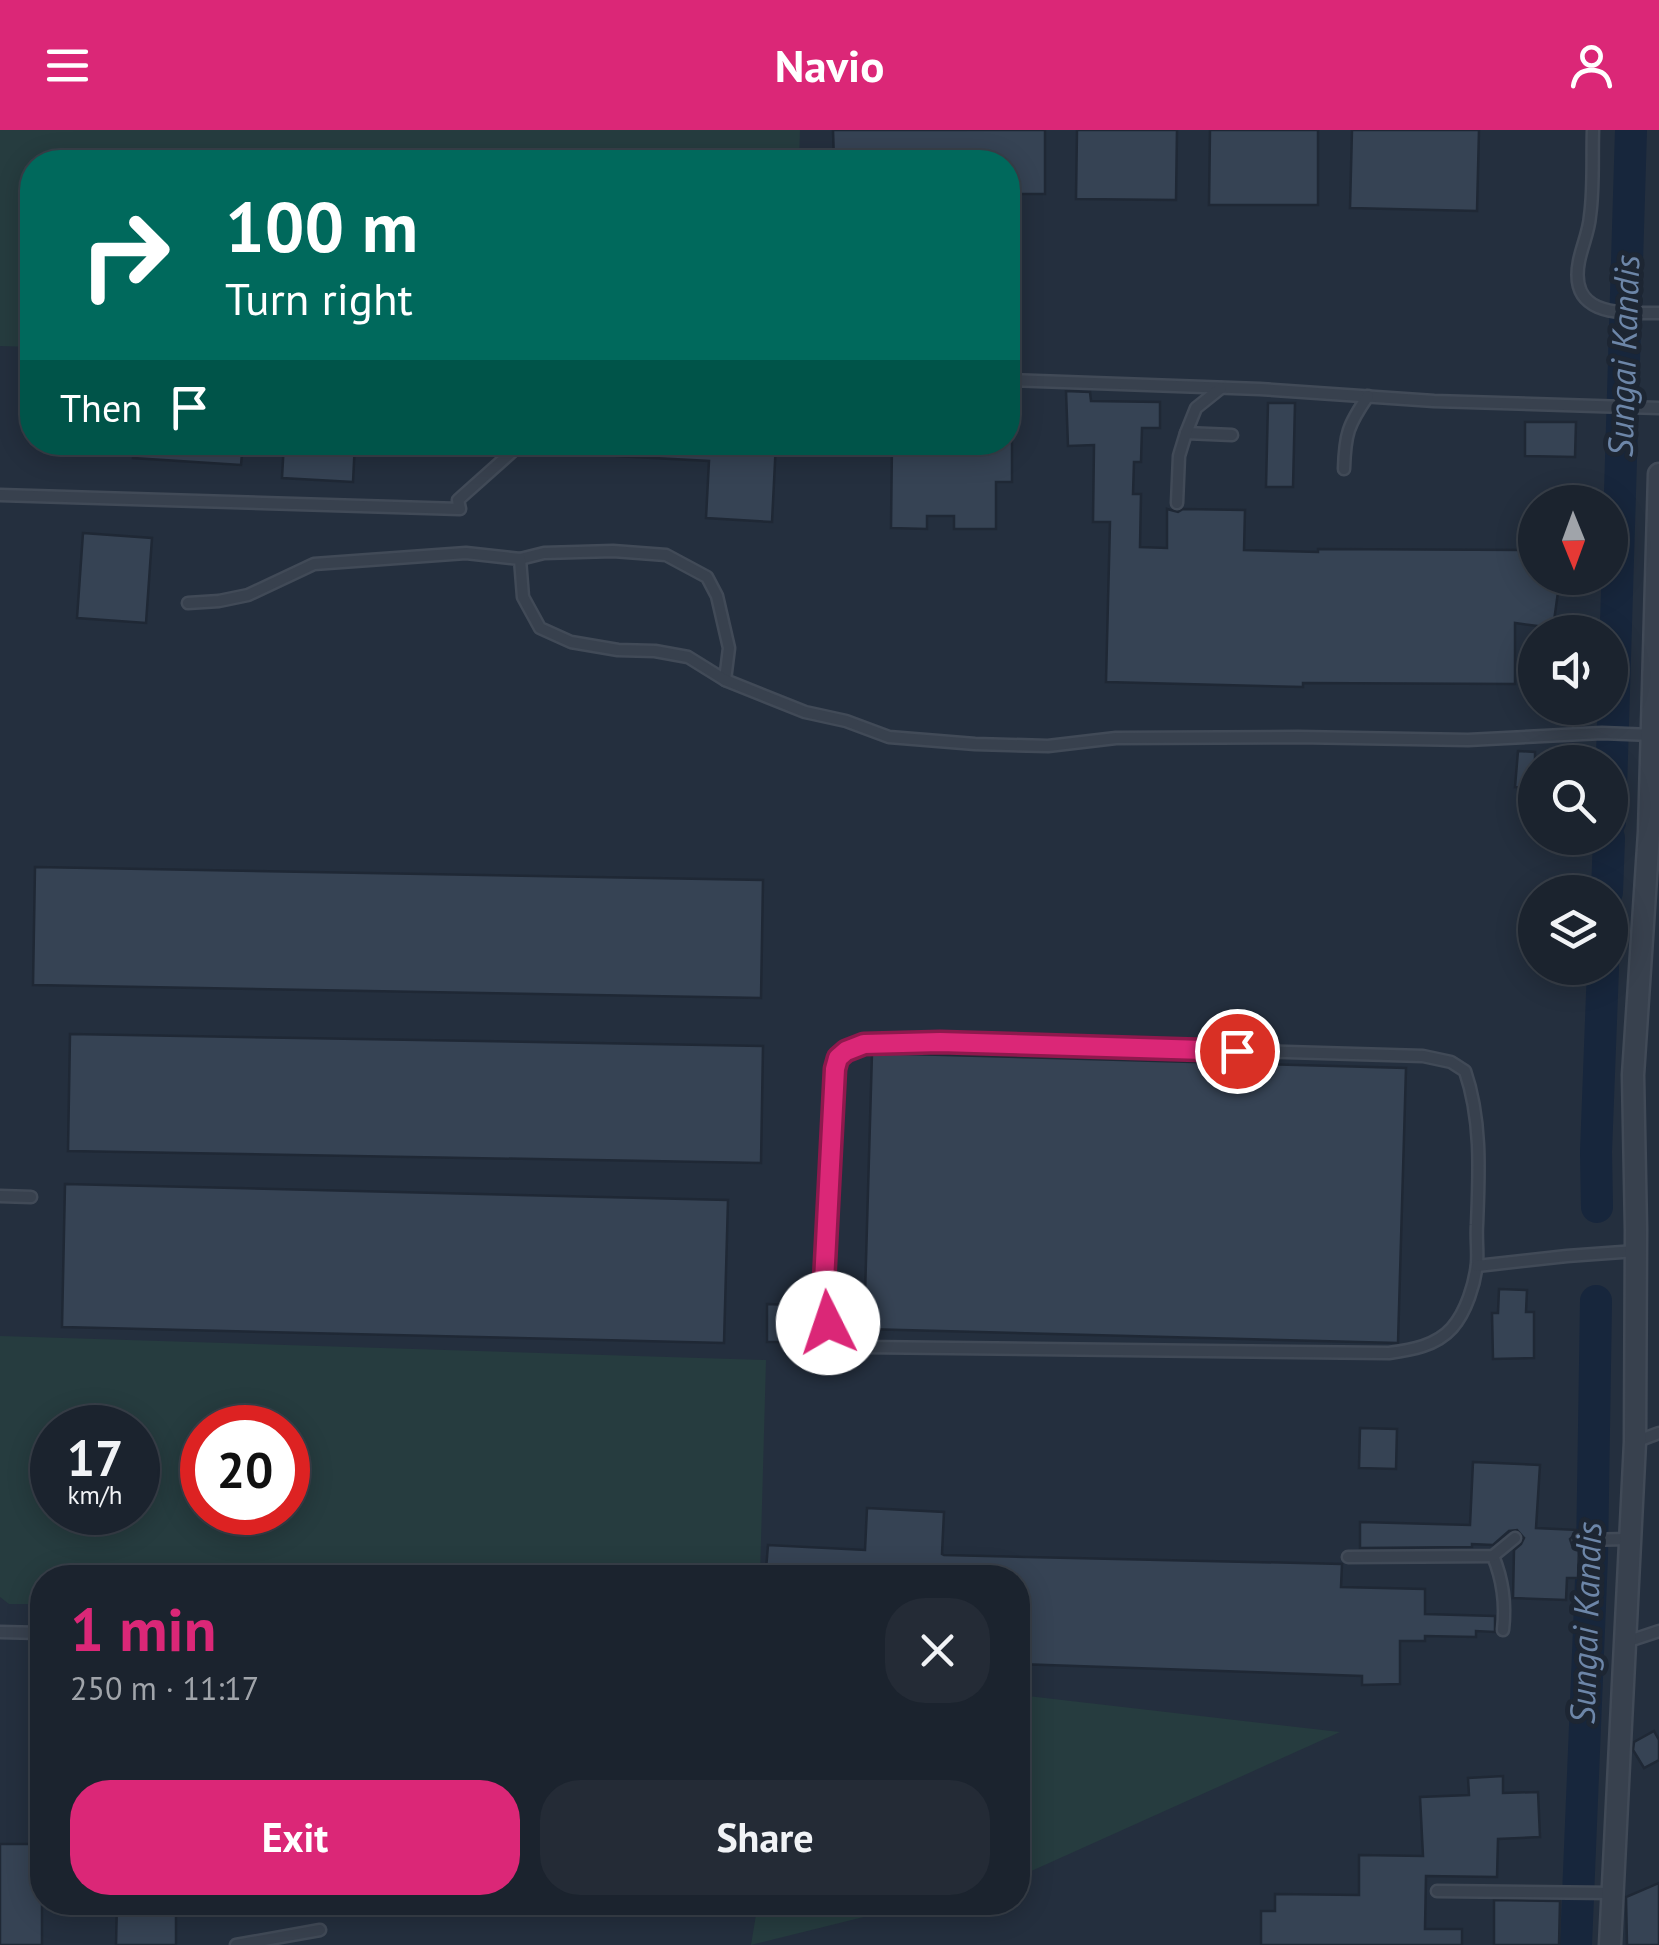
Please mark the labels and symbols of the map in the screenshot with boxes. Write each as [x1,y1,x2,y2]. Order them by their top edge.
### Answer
water label: Sungai Kandis [1596,254,1650,458]
north arrow [1518,485,1628,595]
pin [1195,1009,1280,1094]
position arrow [776,1271,880,1375]
speed limit sign: 20 [180,1405,310,1535]
water label: Sungai Kandis [1558,1521,1612,1725]

